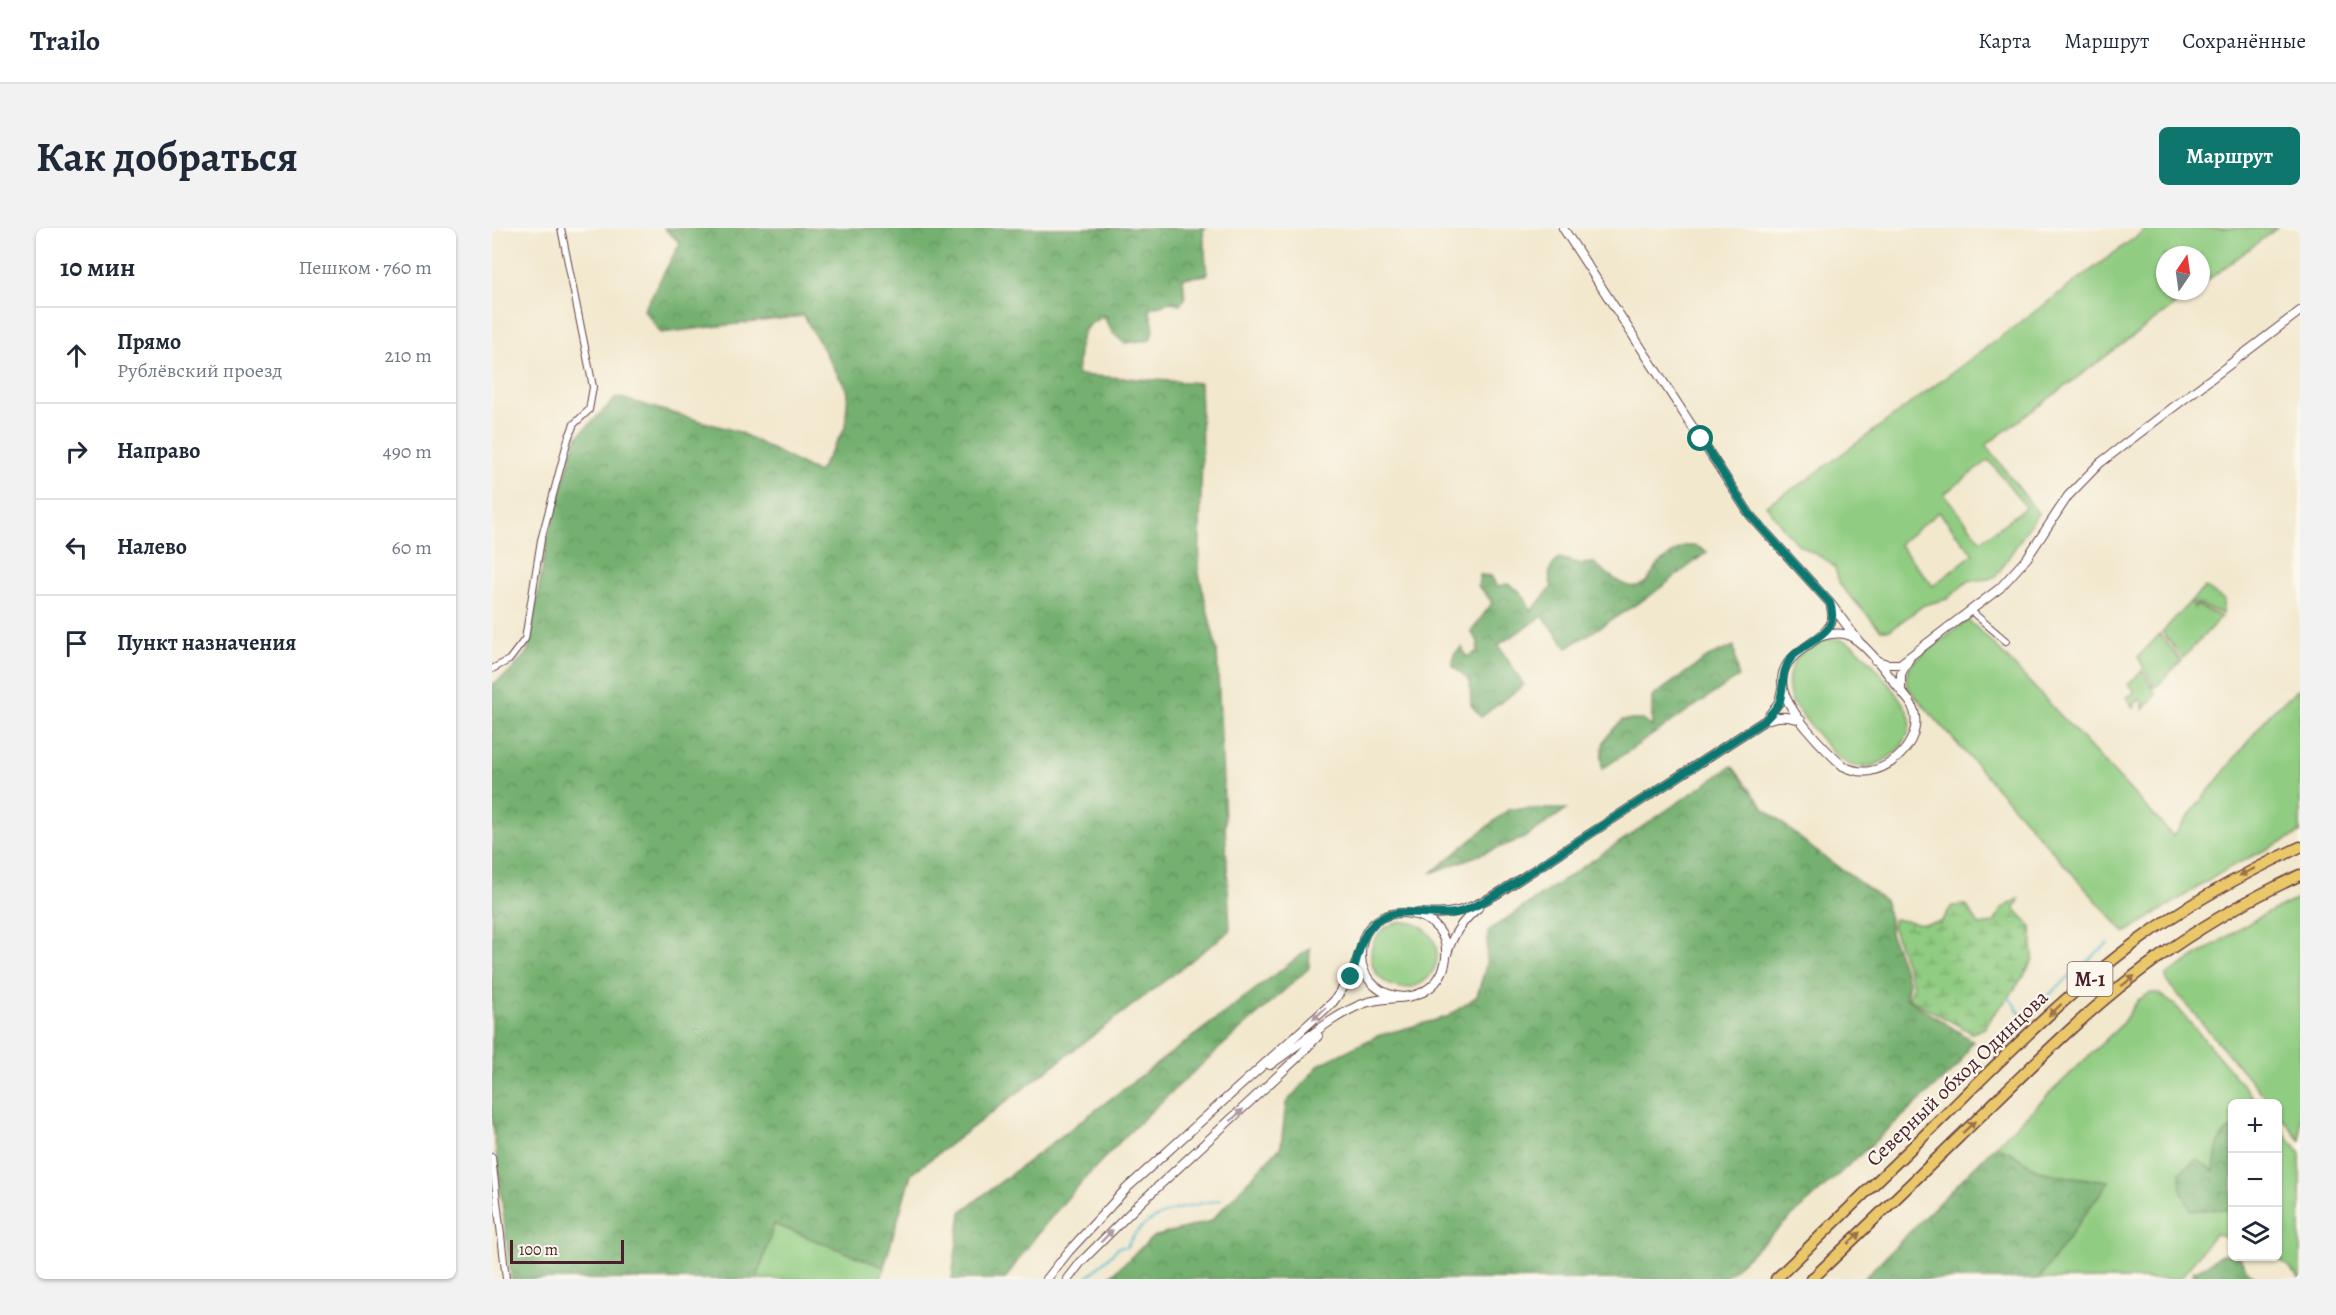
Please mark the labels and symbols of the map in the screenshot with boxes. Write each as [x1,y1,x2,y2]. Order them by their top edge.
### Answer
north arrow [2156,246,2210,300]
route start [1687,425,1713,451]
one-way arrow [2239,868,2256,877]
road number: М-1 [2068,962,2112,996]
route end [1337,963,1363,989]
one-way arrow [2120,974,2136,987]
street label: Северный обход Одинцова [1860,983,2054,1173]
one-way arrow [2048,1003,2063,1017]
one-way arrow [1312,1007,1327,1020]
one-way arrow [1229,1108,1244,1122]
one-way arrow [1962,1120,1977,1134]
one-way arrow [1100,1230,1114,1244]
one-way arrow [1846,1232,1860,1246]
scale bar [510,1237,624,1264]

